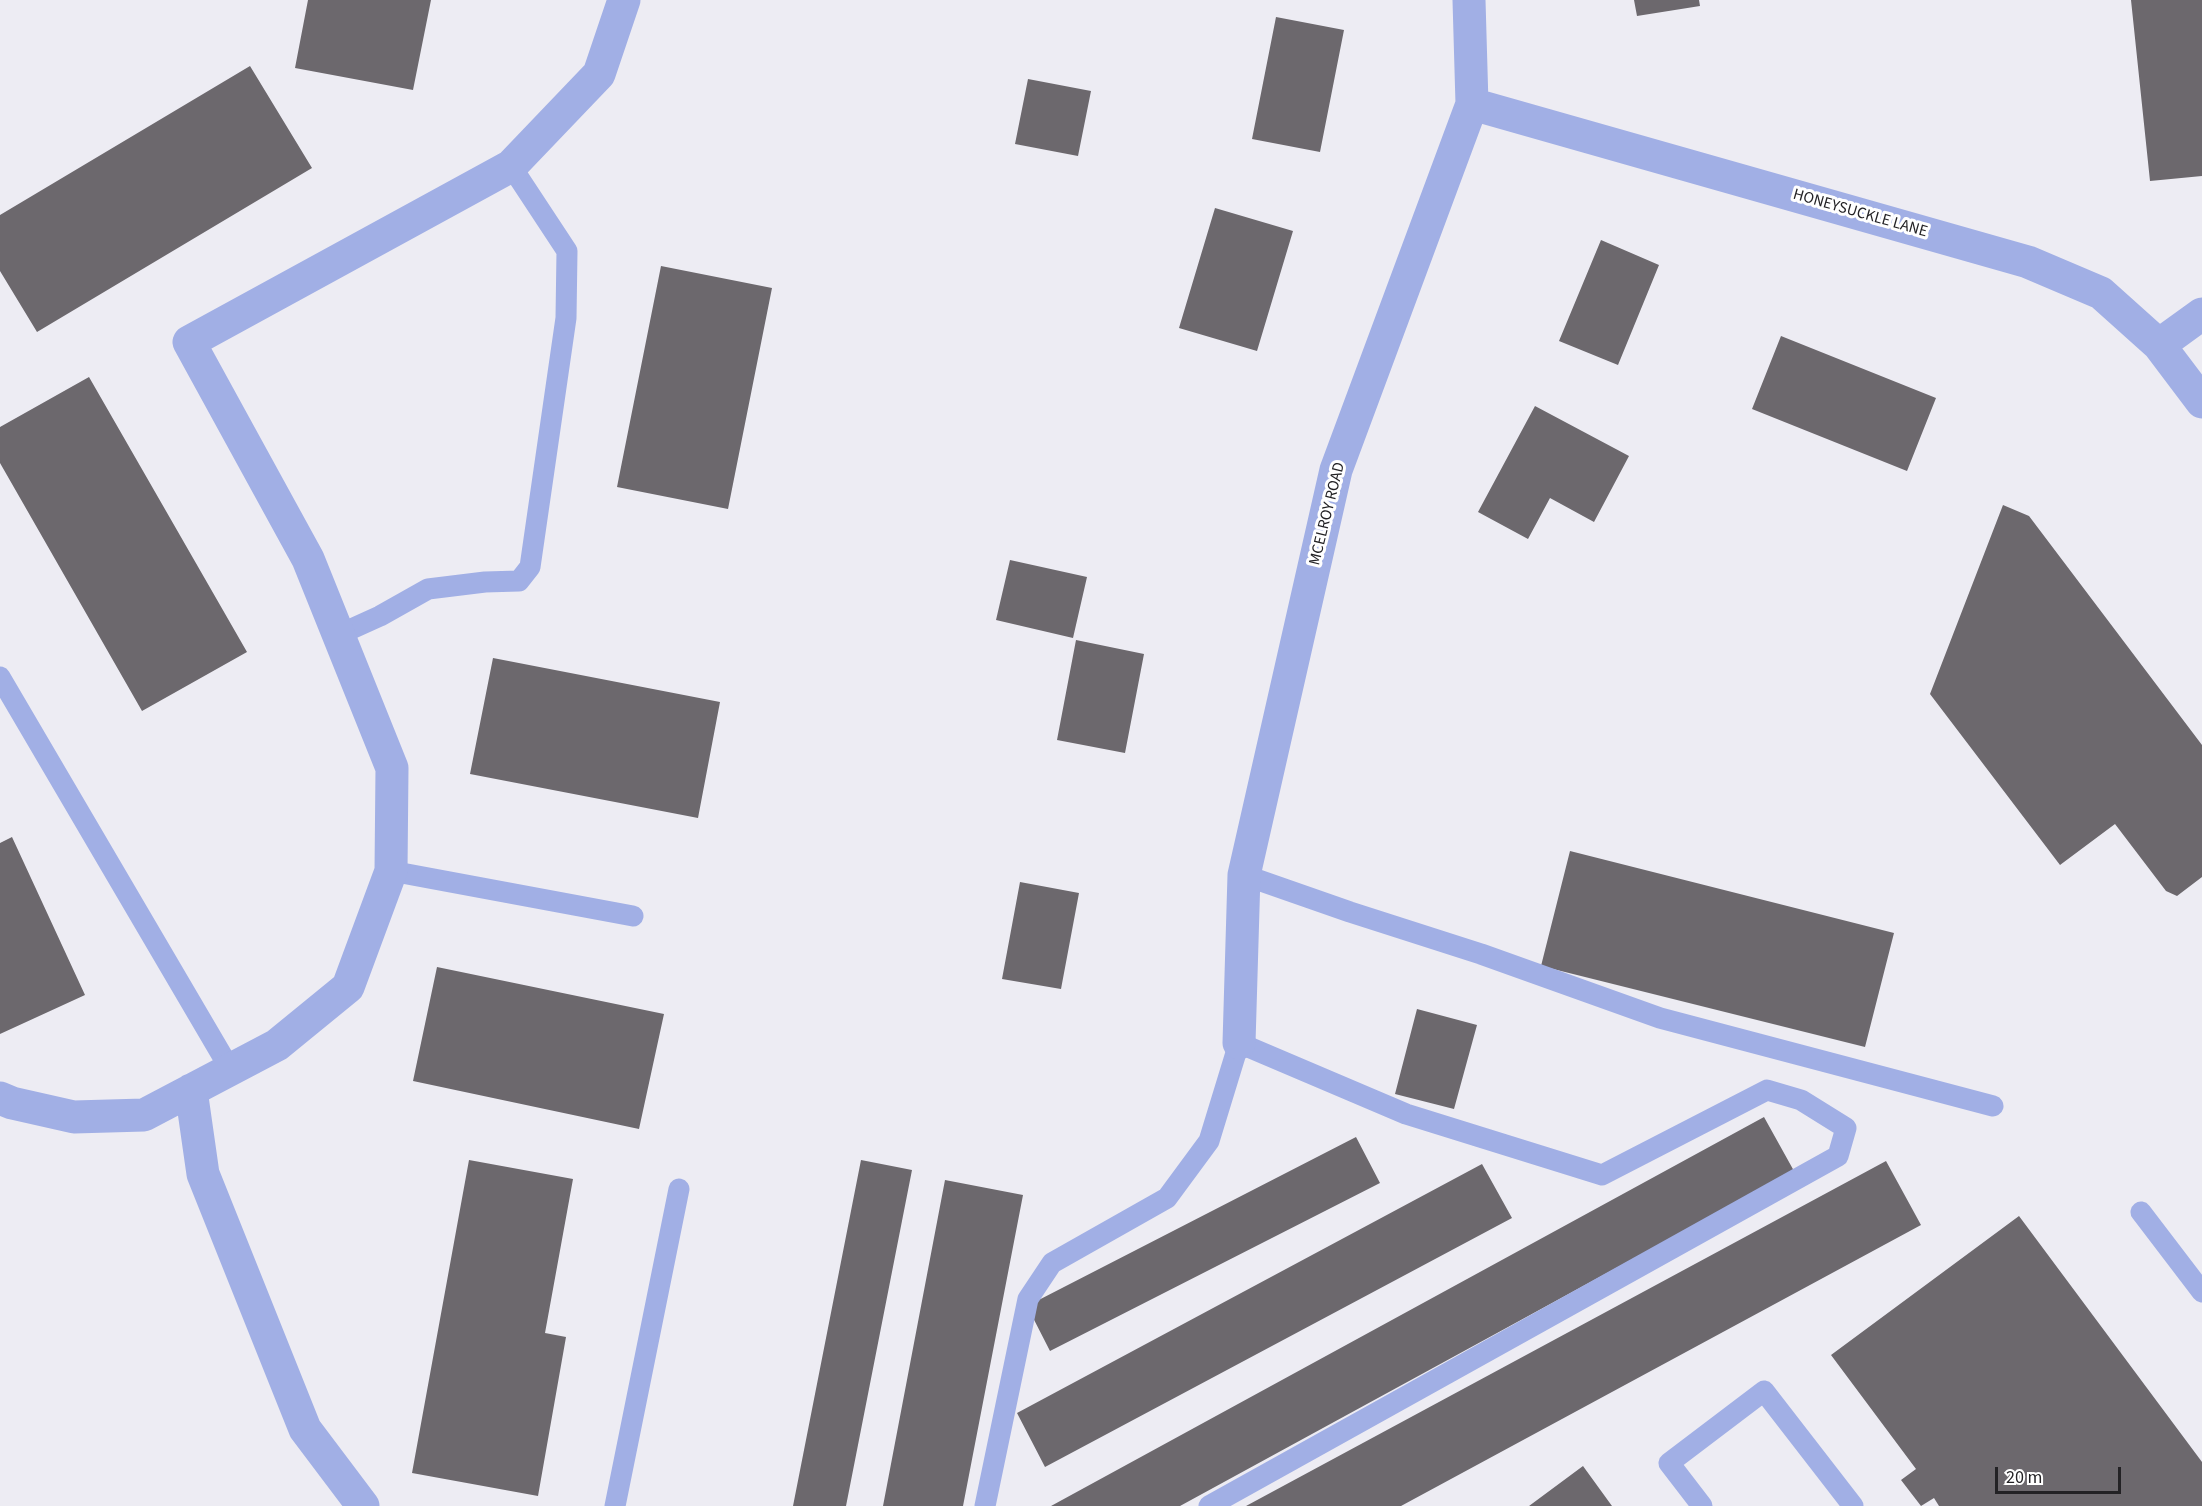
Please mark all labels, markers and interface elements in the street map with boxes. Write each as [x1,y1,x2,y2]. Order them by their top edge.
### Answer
street label: HONEYSUCKLE LANE [1790,186,1930,242]
street label: MCELROY ROAD [1306,461,1350,567]
scale bar [1998,1455,2124,1493]
text: 20 m [2006,1465,2042,1490]

